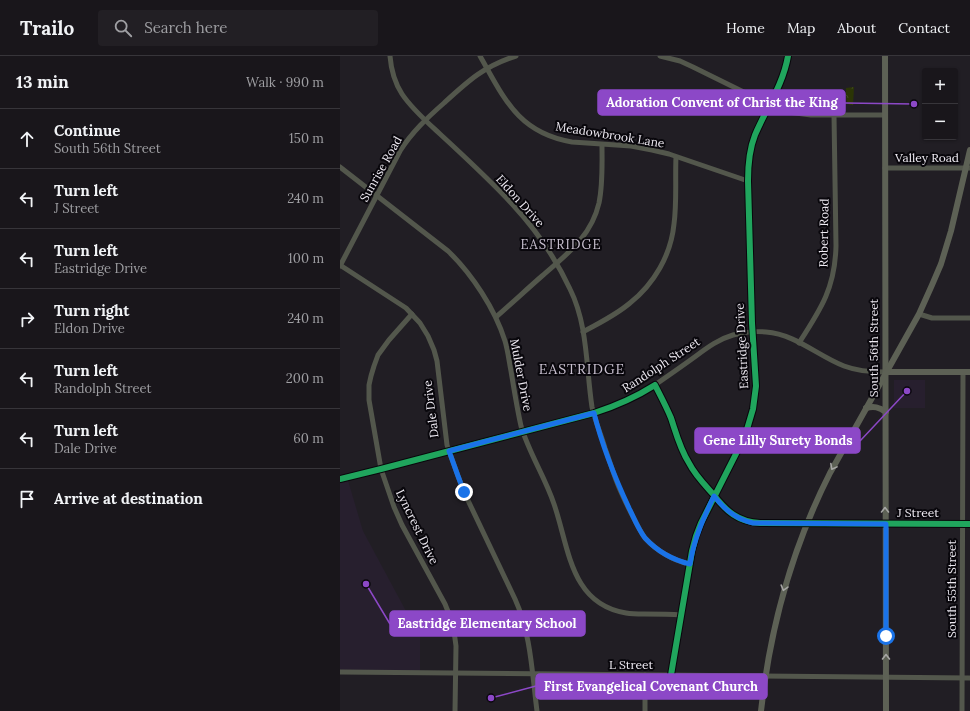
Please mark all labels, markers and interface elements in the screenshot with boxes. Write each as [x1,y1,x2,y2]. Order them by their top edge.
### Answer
search box [98,10,378,46]
text: Trailo [20,16,74,40]
icon: search [112,17,134,39]
text: Search here [144,18,227,37]
text: Home [726,19,765,37]
text: Map [787,19,815,37]
text: About [837,19,876,37]
text: Contact [898,19,950,37]
map controls [922,68,958,140]
button: + [922,68,958,104]
text: 13 min [16,71,69,93]
text: Walk · 990 m [246,74,324,91]
callout: Adoration Convent of Christ the King [598,90,845,115]
text: Adoration Convent of Christ the King [606,94,839,111]
button: − [922,104,958,140]
street label: Meadowbrook Lane [554,118,666,151]
text: Continue [54,121,120,140]
icon: ahead [16,128,38,150]
text: 150 m [289,130,324,147]
street label: Sunrise Road [356,133,405,204]
text: South 56th Street [54,140,161,157]
street label: Valley Road [894,150,959,165]
street label: Eldon Drive [493,171,548,230]
text: Turn left [54,181,118,200]
icon: left [16,188,38,210]
text: 240 m [287,190,324,207]
street label: Robert Road [815,198,832,268]
text: J Street [54,200,99,217]
district label: EASTRIDGE [520,236,602,253]
text: Turn left [54,241,118,260]
icon: left [16,248,38,270]
text: 100 m [288,250,324,267]
text: Eastridge Drive [54,260,147,277]
street label: South 56th Street [866,298,881,397]
text: Turn right [54,301,130,320]
street label: Eastridge Drive [732,302,751,389]
icon: right [16,308,38,330]
text: 240 m [287,310,324,327]
text: Eldon Drive [54,320,125,337]
street label: Randolph Street [619,334,703,395]
street label: Mulder Drive [507,337,536,413]
district label: EASTRIDGE [539,360,625,378]
text: Turn left [54,361,118,380]
icon: left [16,368,38,390]
text: 200 m [286,370,324,387]
street label: Dale Drive [419,379,441,439]
text: Randolph Street [54,380,152,397]
text: Turn left [54,421,118,440]
icon: left [16,428,38,450]
callout: Gene Lilly Surety Bonds [695,428,860,453]
text: 60 m [293,430,324,447]
text: Gene Lilly Surety Bonds [703,432,853,449]
text: Dale Drive [54,440,117,457]
one-way arrow [830,463,837,470]
route end [455,483,473,501]
street label: Lyncrest Drive [393,487,442,567]
icon: arrive [16,488,38,510]
text: Arrive at destination [54,489,203,508]
street label: J Street [896,505,939,520]
one-way arrow [881,507,889,513]
street label: South 55th Street [944,540,959,638]
one-way arrow [780,584,789,591]
callout: Eastridge Elementary School [390,611,585,636]
text: Eastridge Elementary School [397,615,577,632]
route start [877,627,895,645]
one-way arrow [882,654,890,660]
street label: L Street [609,657,653,672]
callout: First Evangelical Covenant Church [536,674,767,699]
text: First Evangelical Covenant Church [544,678,758,695]

